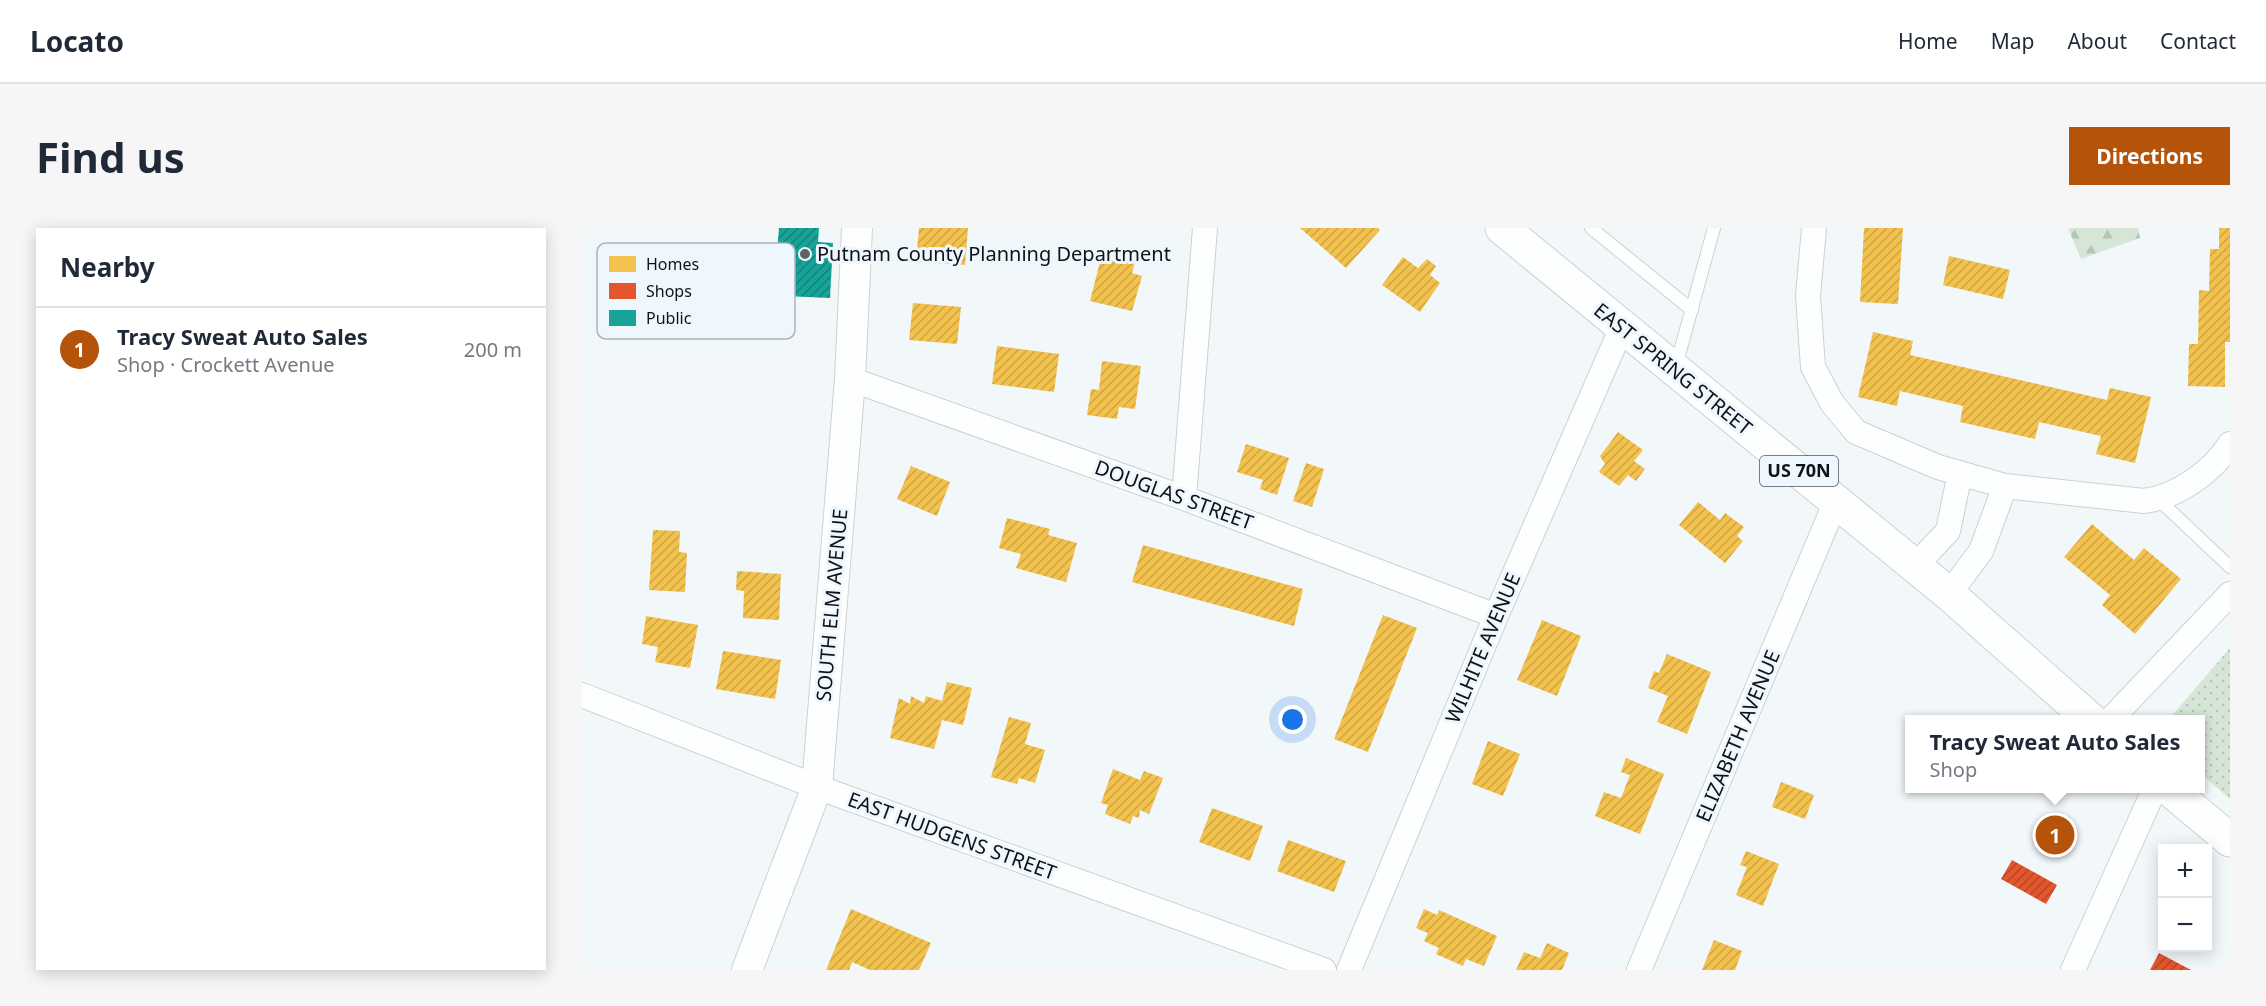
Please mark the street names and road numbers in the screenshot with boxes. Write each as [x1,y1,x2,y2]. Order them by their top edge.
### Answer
street label: EAST SPRING STREET [1589,296,1758,441]
street label: DOUGLAS STREET [1091,453,1257,536]
road number: US 70N [1760,456,1838,486]
street label: SOUTH ELM AVENUE [810,507,853,702]
street label: WILHITE AVENUE [1439,568,1526,727]
street label: ELIZABETH AVENUE [1689,646,1786,826]
street label: EAST HUDGENS STREET [844,785,1060,886]

